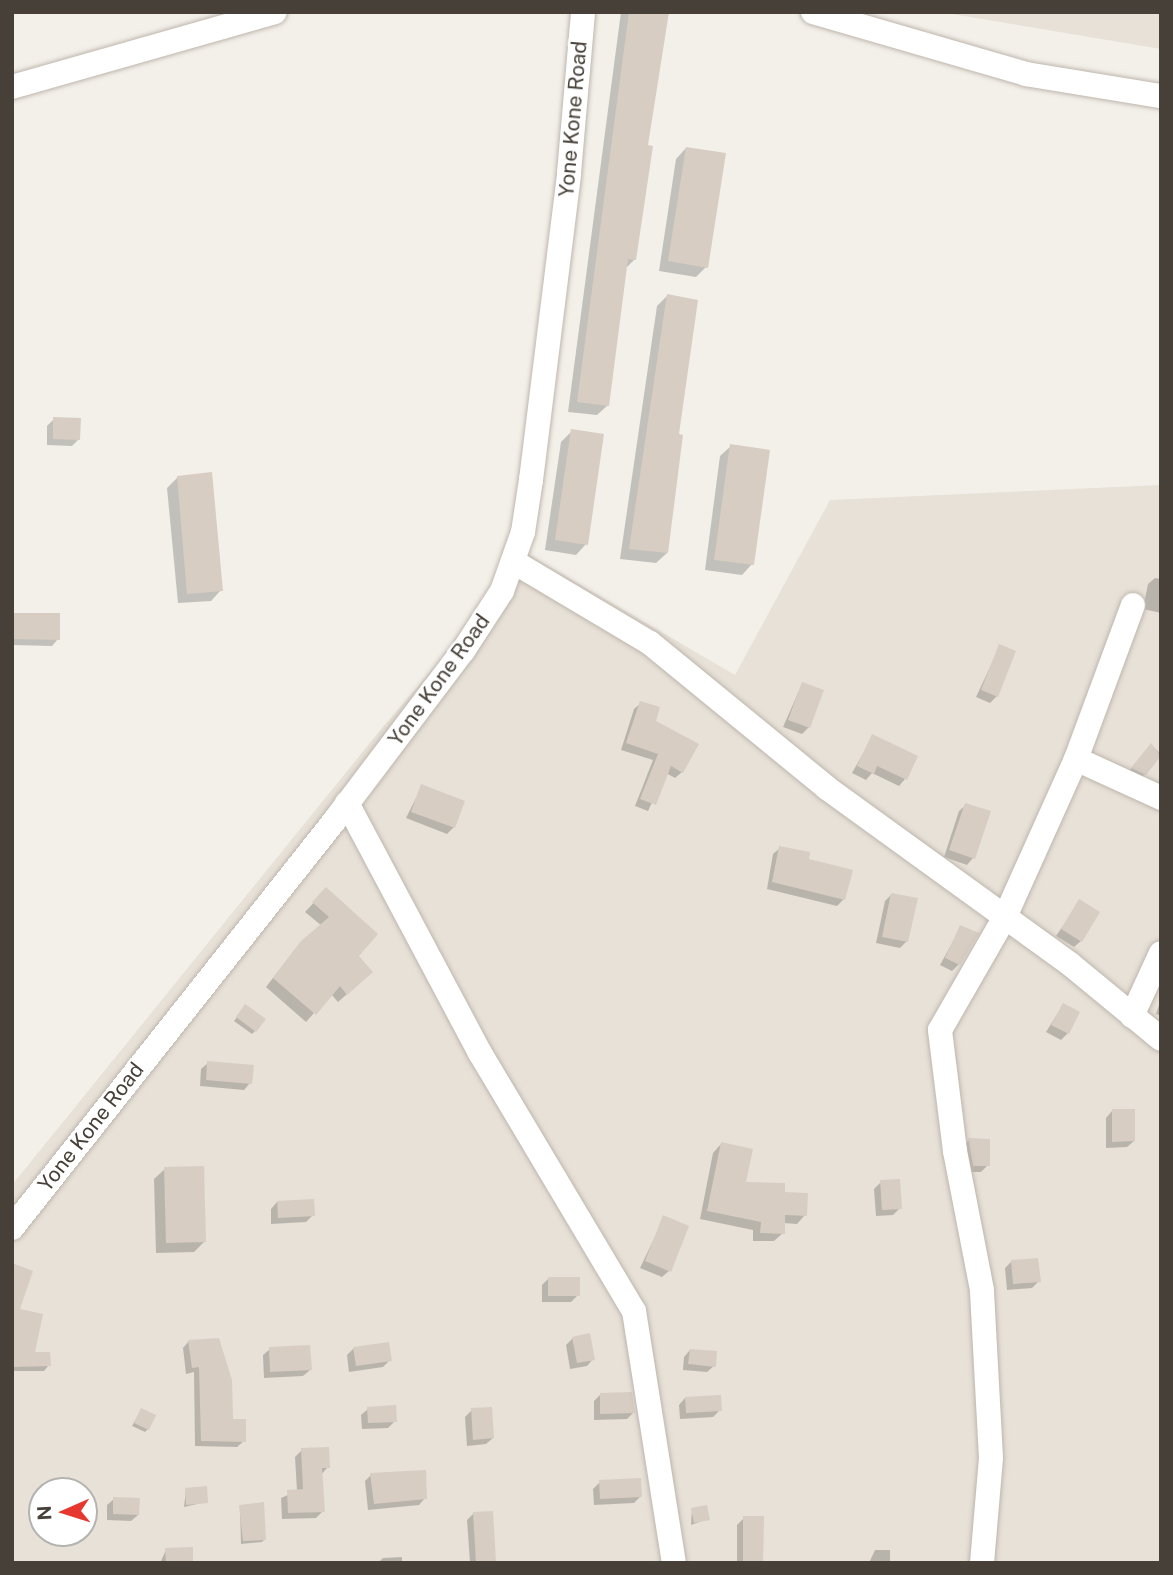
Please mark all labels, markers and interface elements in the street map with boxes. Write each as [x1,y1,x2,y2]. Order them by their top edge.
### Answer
street label: Yone Kone Road [554,40,592,198]
street label: Yone Kone Road [383,609,495,751]
street label: Yone Kone Road [33,1057,149,1197]
north arrow [28,1477,98,1547]
text: N [33,1505,55,1521]

